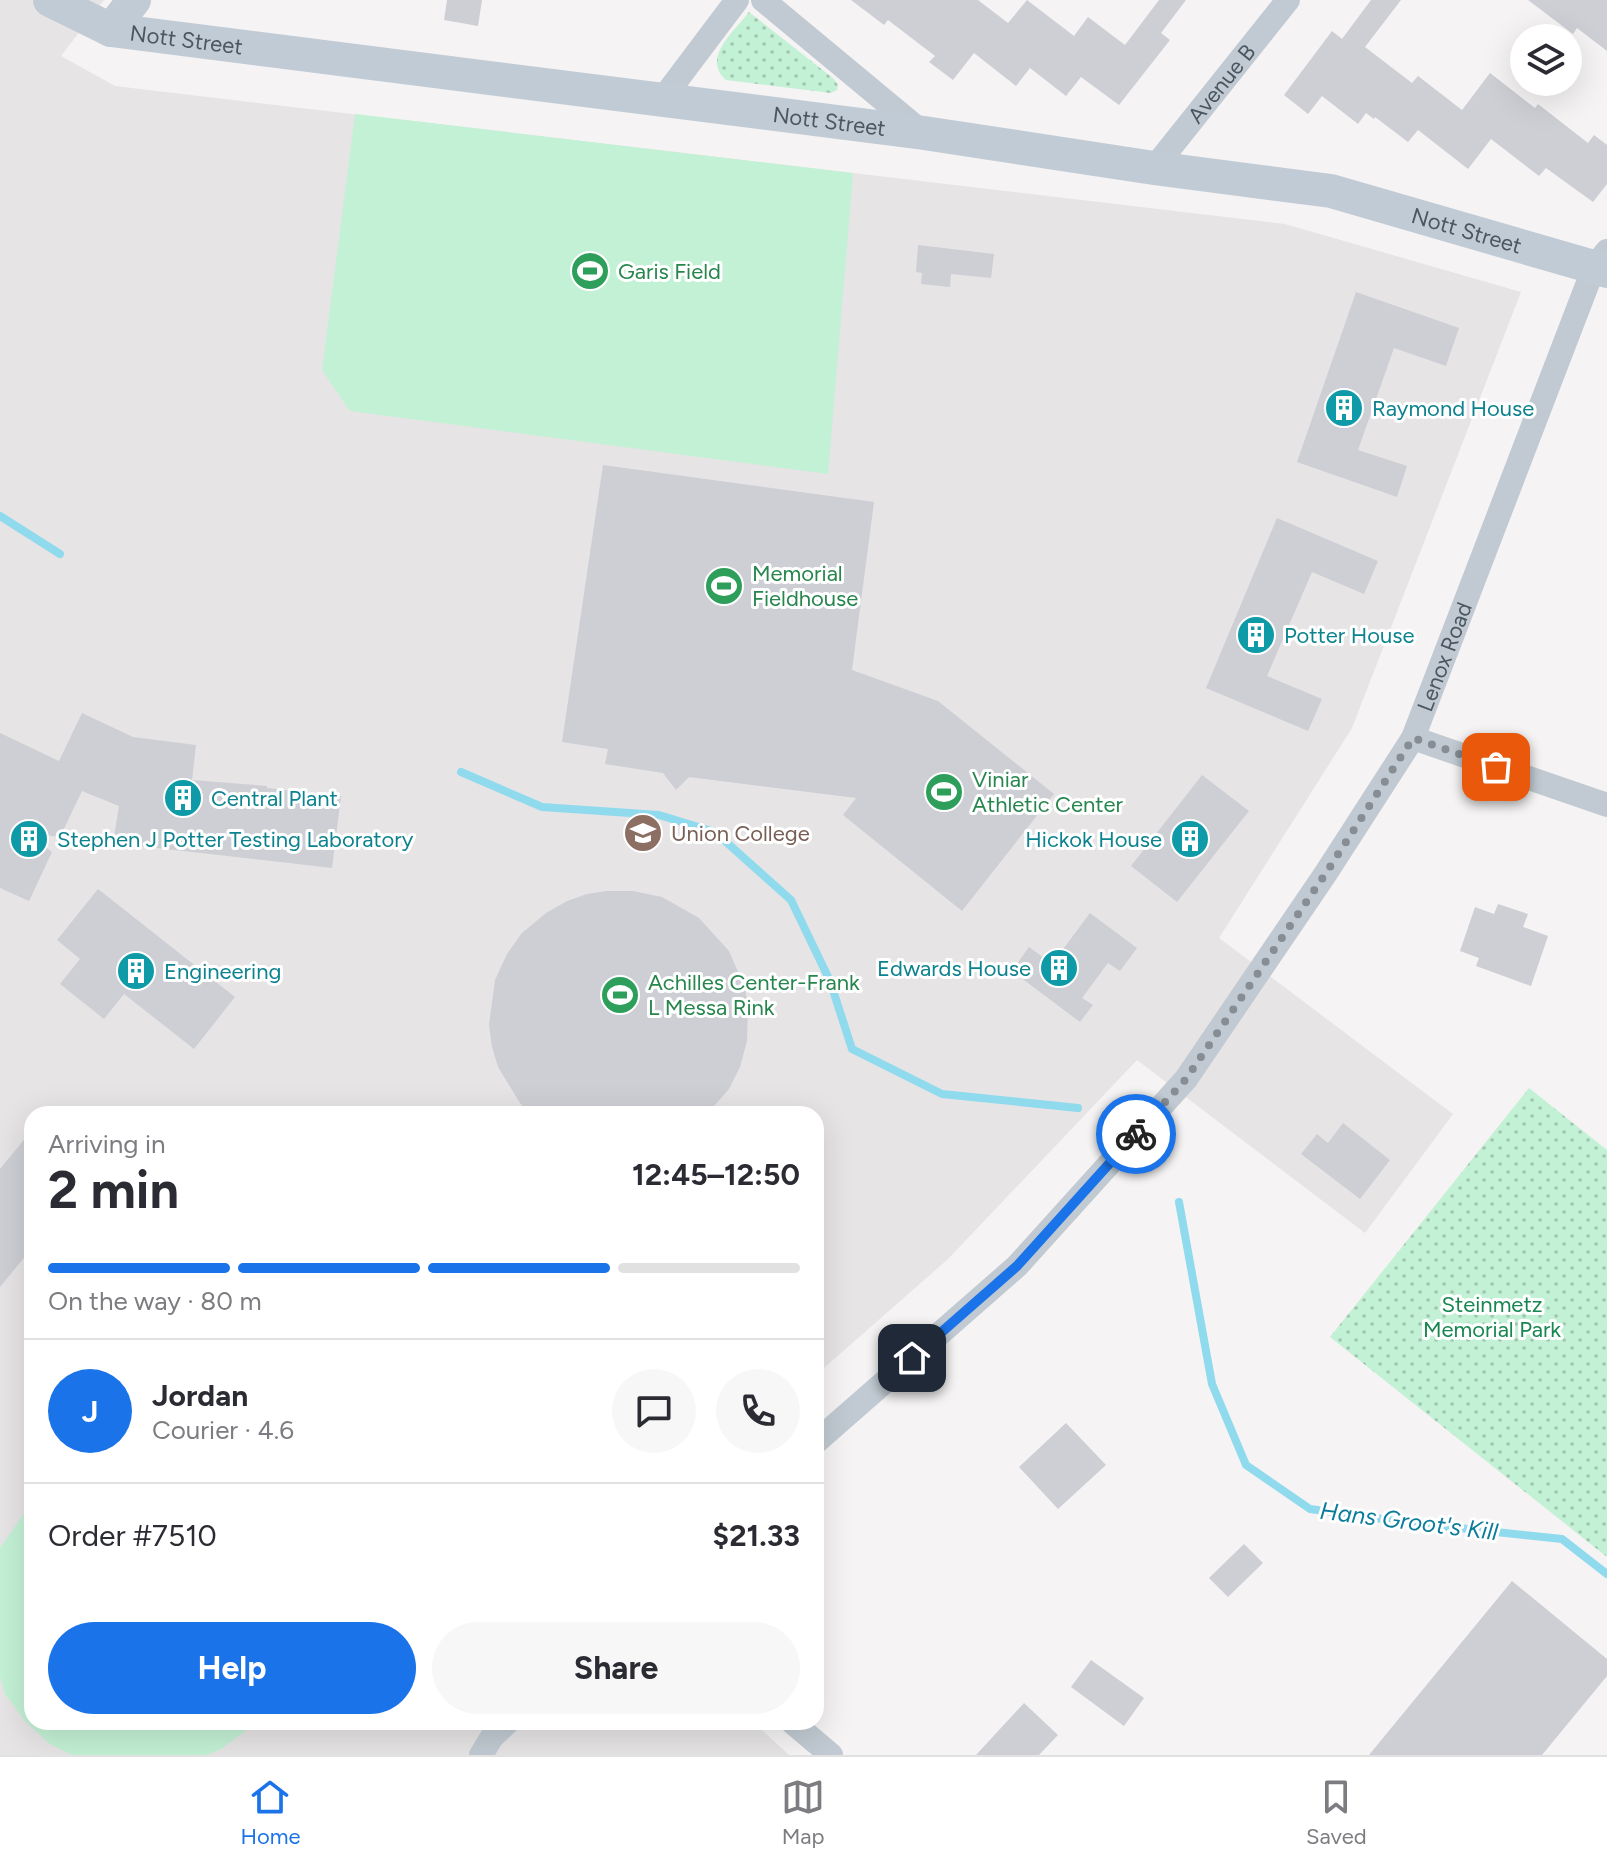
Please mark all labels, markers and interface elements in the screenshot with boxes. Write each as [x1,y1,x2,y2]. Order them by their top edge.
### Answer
street label: Nott Street [128,19,244,60]
map controls [1510,24,1582,96]
button: layers [1510,24,1582,96]
street label: Avenue B [1182,39,1261,128]
street label: Nott Street [771,100,887,142]
street label: Nott Street [1409,202,1525,259]
sports icon: Garis Field [569,250,611,292]
place label: Garis Field [618,258,721,285]
building icon: Raymond House [1323,387,1365,429]
place label: Raymond House [1372,395,1534,422]
place label: Memorial Fieldhouse [752,560,858,612]
sports icon: Memorial Fieldhouse [703,565,745,607]
street label: Lenox Road [1411,598,1477,715]
building icon: Potter House [1235,614,1277,656]
place label: Potter House [1284,622,1415,649]
pin [1462,733,1530,801]
icon: bag [1474,745,1518,789]
place label: Viniar Athletic Center [972,766,1124,818]
sports icon: Viniar Athletic Center [923,771,965,813]
building icon: Central Plant [162,777,204,819]
place label: Central Plant [211,785,338,812]
school or university icon: Union College [622,812,664,854]
building icon: Stephen J Potter Testing Laboratory [8,818,50,860]
building icon: Hickok House [1169,818,1211,860]
place label: Union College [671,820,810,847]
place label: Stephen J Potter Testing Laboratory [57,826,414,853]
place label: Hickok House [1025,826,1162,853]
building icon: Edwards House [1038,947,1080,989]
building icon: Engineering [115,950,157,992]
place label: Edwards House [877,955,1031,982]
place label: Engineering [164,958,281,985]
place label: Achilles Center-Frank L Messa Rink [648,969,860,1021]
sports icon: Achilles Center-Frank L Messa Rink [599,974,641,1016]
courier [1096,1094,1176,1174]
icon: bike [1114,1112,1158,1156]
text: Arriving in [48,1128,166,1160]
text: 12:45–12:50 [632,1156,800,1193]
text: 2 min [48,1159,179,1221]
text: On the way · 80 m [48,1285,262,1317]
park label: Steinmetz Memorial Park [1423,1291,1561,1343]
pin [878,1324,946,1392]
icon: home [890,1336,934,1380]
button: chat [612,1369,696,1453]
button: phone [716,1369,800,1453]
text: Jordan [152,1377,248,1414]
text: J [82,1393,98,1430]
text: Courier · 4.6 [152,1414,294,1446]
water label: Hans Groot's Kill [1318,1496,1500,1546]
text: Order #7510 [48,1517,217,1554]
text: $21.33 [713,1517,800,1554]
button: Help [48,1622,416,1714]
button: Share [432,1622,800,1714]
tab: Home [240,1775,300,1850]
tab: Map [781,1775,825,1850]
tab: Saved [1306,1775,1367,1850]

